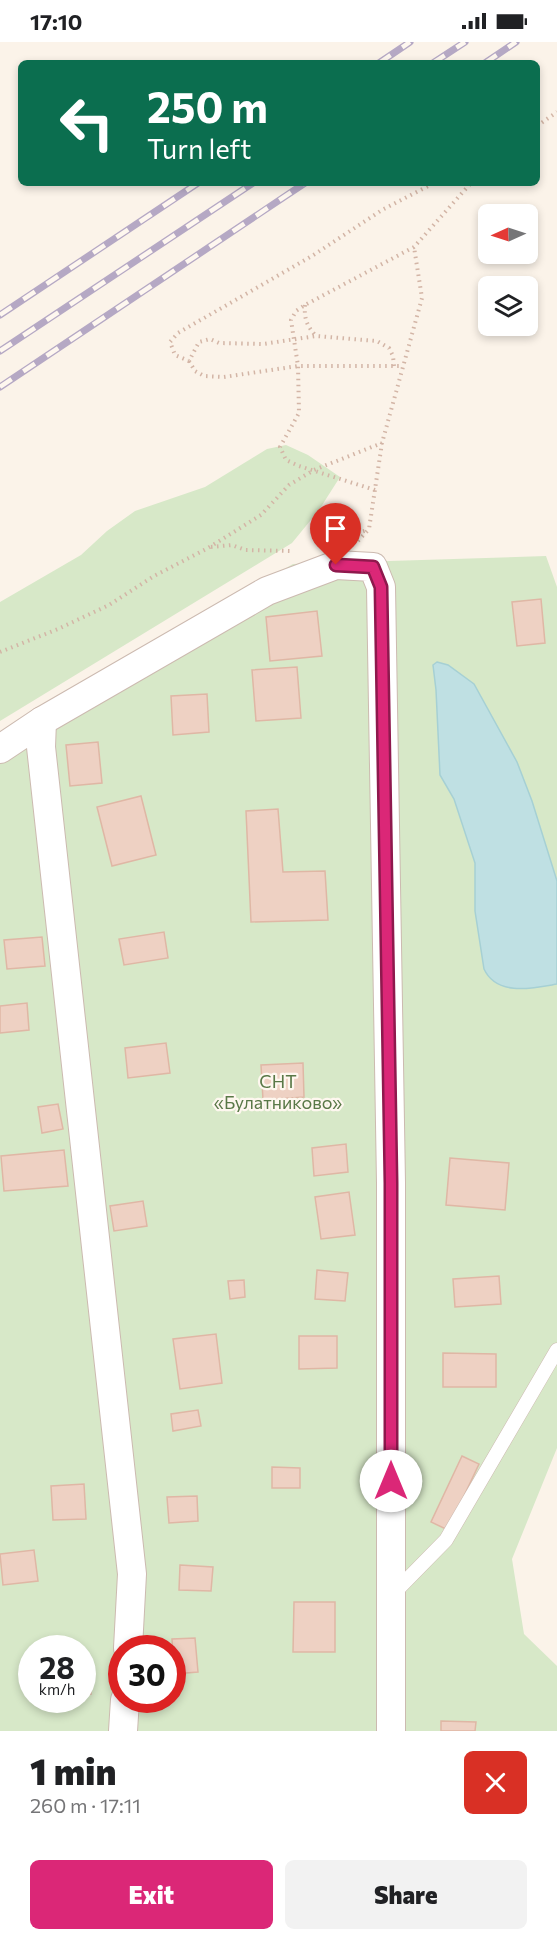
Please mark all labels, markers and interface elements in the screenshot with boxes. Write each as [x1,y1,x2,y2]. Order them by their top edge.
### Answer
text: 17:10 [30,8,82,35]
text: 250 m [147,80,268,132]
icon: left [48,84,126,162]
text: Turn left [147,132,251,165]
north arrow [478,204,538,264]
map controls [478,204,538,336]
button: layers [478,276,538,336]
pin [310,503,361,565]
icon: arrive [319,512,352,545]
park label: СНТ «Булатниково» [214,1070,342,1113]
position arrow [359,1449,423,1513]
speed limit sign: 30 [108,1635,186,1713]
text: 28 [39,1648,75,1685]
text: km/h [39,1680,75,1698]
text: 1 min [30,1748,116,1792]
button: close [464,1751,527,1814]
text: 260 m · 17:11 [30,1793,141,1817]
button: Exit [30,1860,273,1929]
button: Share [285,1860,527,1929]

